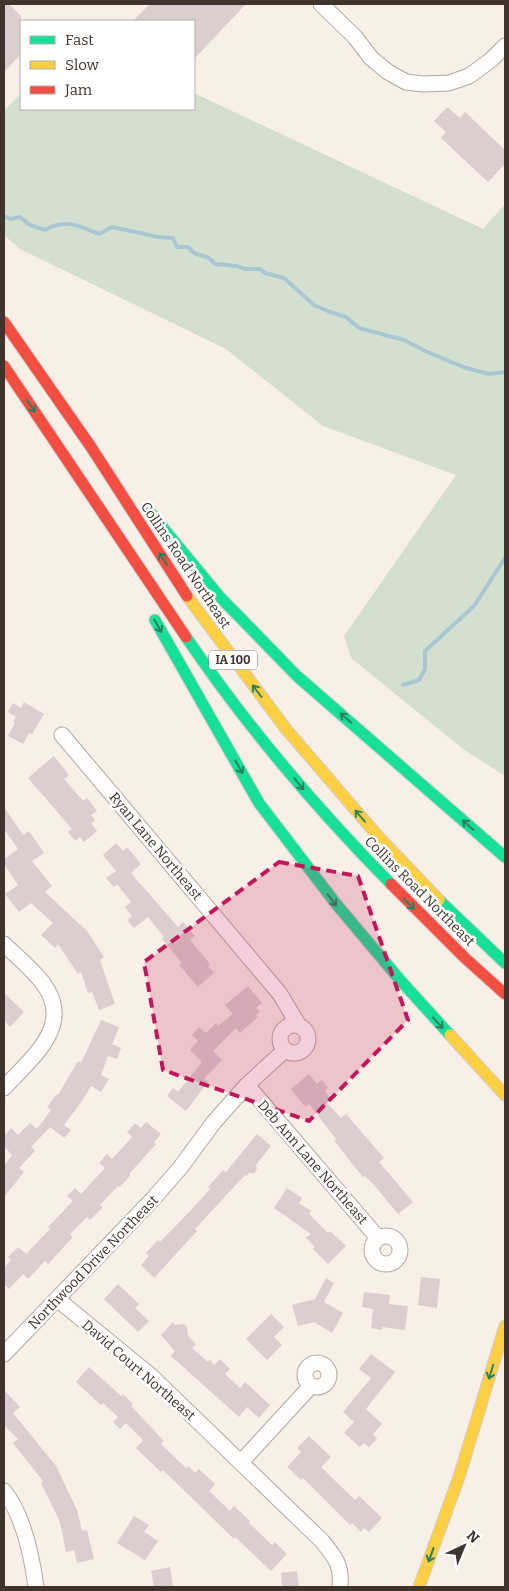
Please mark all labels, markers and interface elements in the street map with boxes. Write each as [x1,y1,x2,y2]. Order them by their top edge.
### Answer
legend [20,20,195,110]
text: Fast [65,31,94,49]
text: Slow [65,56,100,74]
text: Jam [64,81,93,99]
one-way arrow [26,398,36,412]
street label: Collins Road Northeast [137,499,234,632]
one-way arrow [158,552,168,566]
one-way arrow [154,618,164,633]
road number: IA 100 [209,650,257,670]
one-way arrow [252,684,262,698]
one-way arrow [339,712,352,724]
one-way arrow [234,760,244,774]
one-way arrow [294,778,305,791]
street label: Ryan Lane Northeast [106,789,206,904]
one-way arrow [355,810,366,823]
one-way arrow [462,819,475,831]
street label: Collins Road Northeast [361,833,478,950]
one-way arrow [327,893,338,906]
one-way arrow [403,898,416,910]
one-way arrow [432,1016,444,1029]
street label: Deb Ann Lane Northeast [254,1097,371,1228]
street label: Northwood Drive Northeast [25,1192,162,1333]
street label: David Court Northeast [78,1316,199,1424]
one-way arrow [485,1364,495,1380]
north arrow [439,1521,489,1571]
text: N [463,1527,483,1547]
one-way arrow [426,1547,435,1563]

